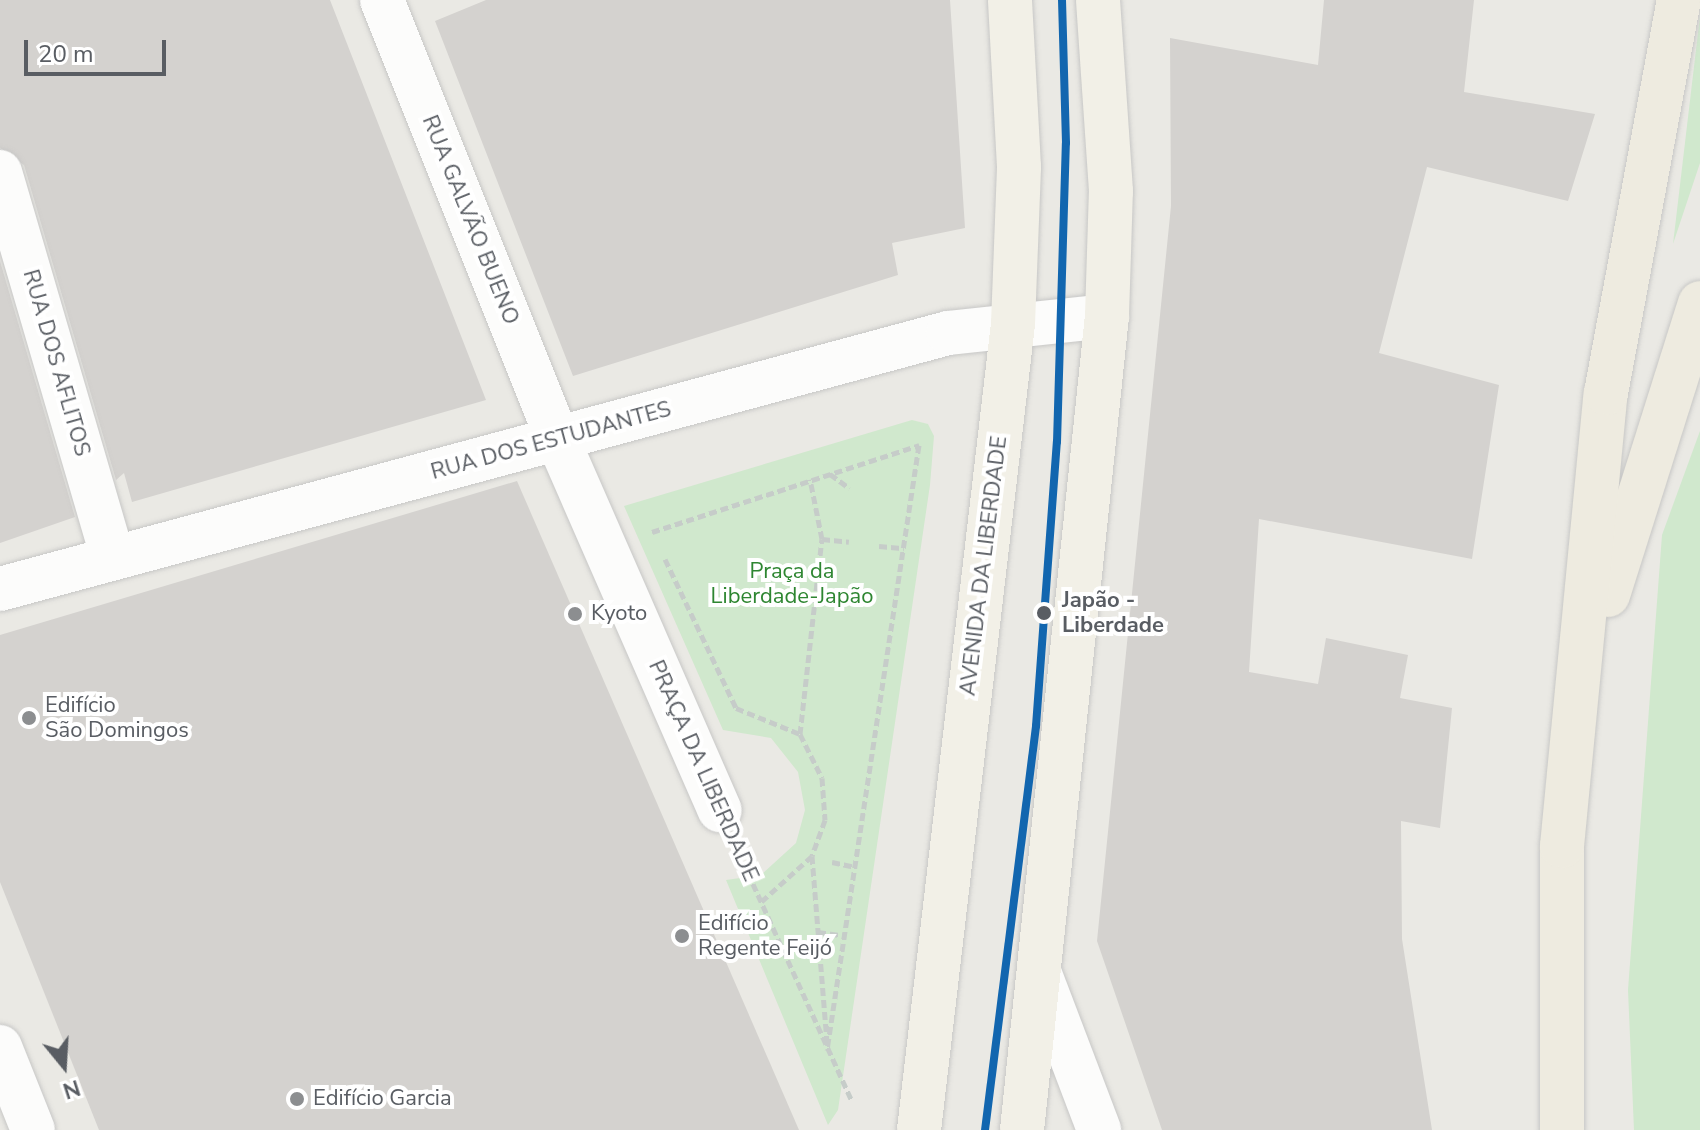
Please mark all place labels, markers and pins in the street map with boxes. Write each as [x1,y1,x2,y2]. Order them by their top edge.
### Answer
place label: Japão - Liberdade [1062,587,1164,638]
place label: Kyoto [591,601,647,627]
marker: Japão - Liberdade [1033,602,1055,624]
marker: Kyoto [566,605,584,623]
place label: Edifício São Domingos [45,692,189,744]
marker: Edifício São Domingos [20,709,38,727]
place label: Edifício Regente Feijó [698,910,832,962]
marker: Edifício Regente Feijó [673,927,691,945]
place label: Edifício Garcia [313,1086,452,1112]
marker: Edifício Garcia [288,1090,306,1108]

